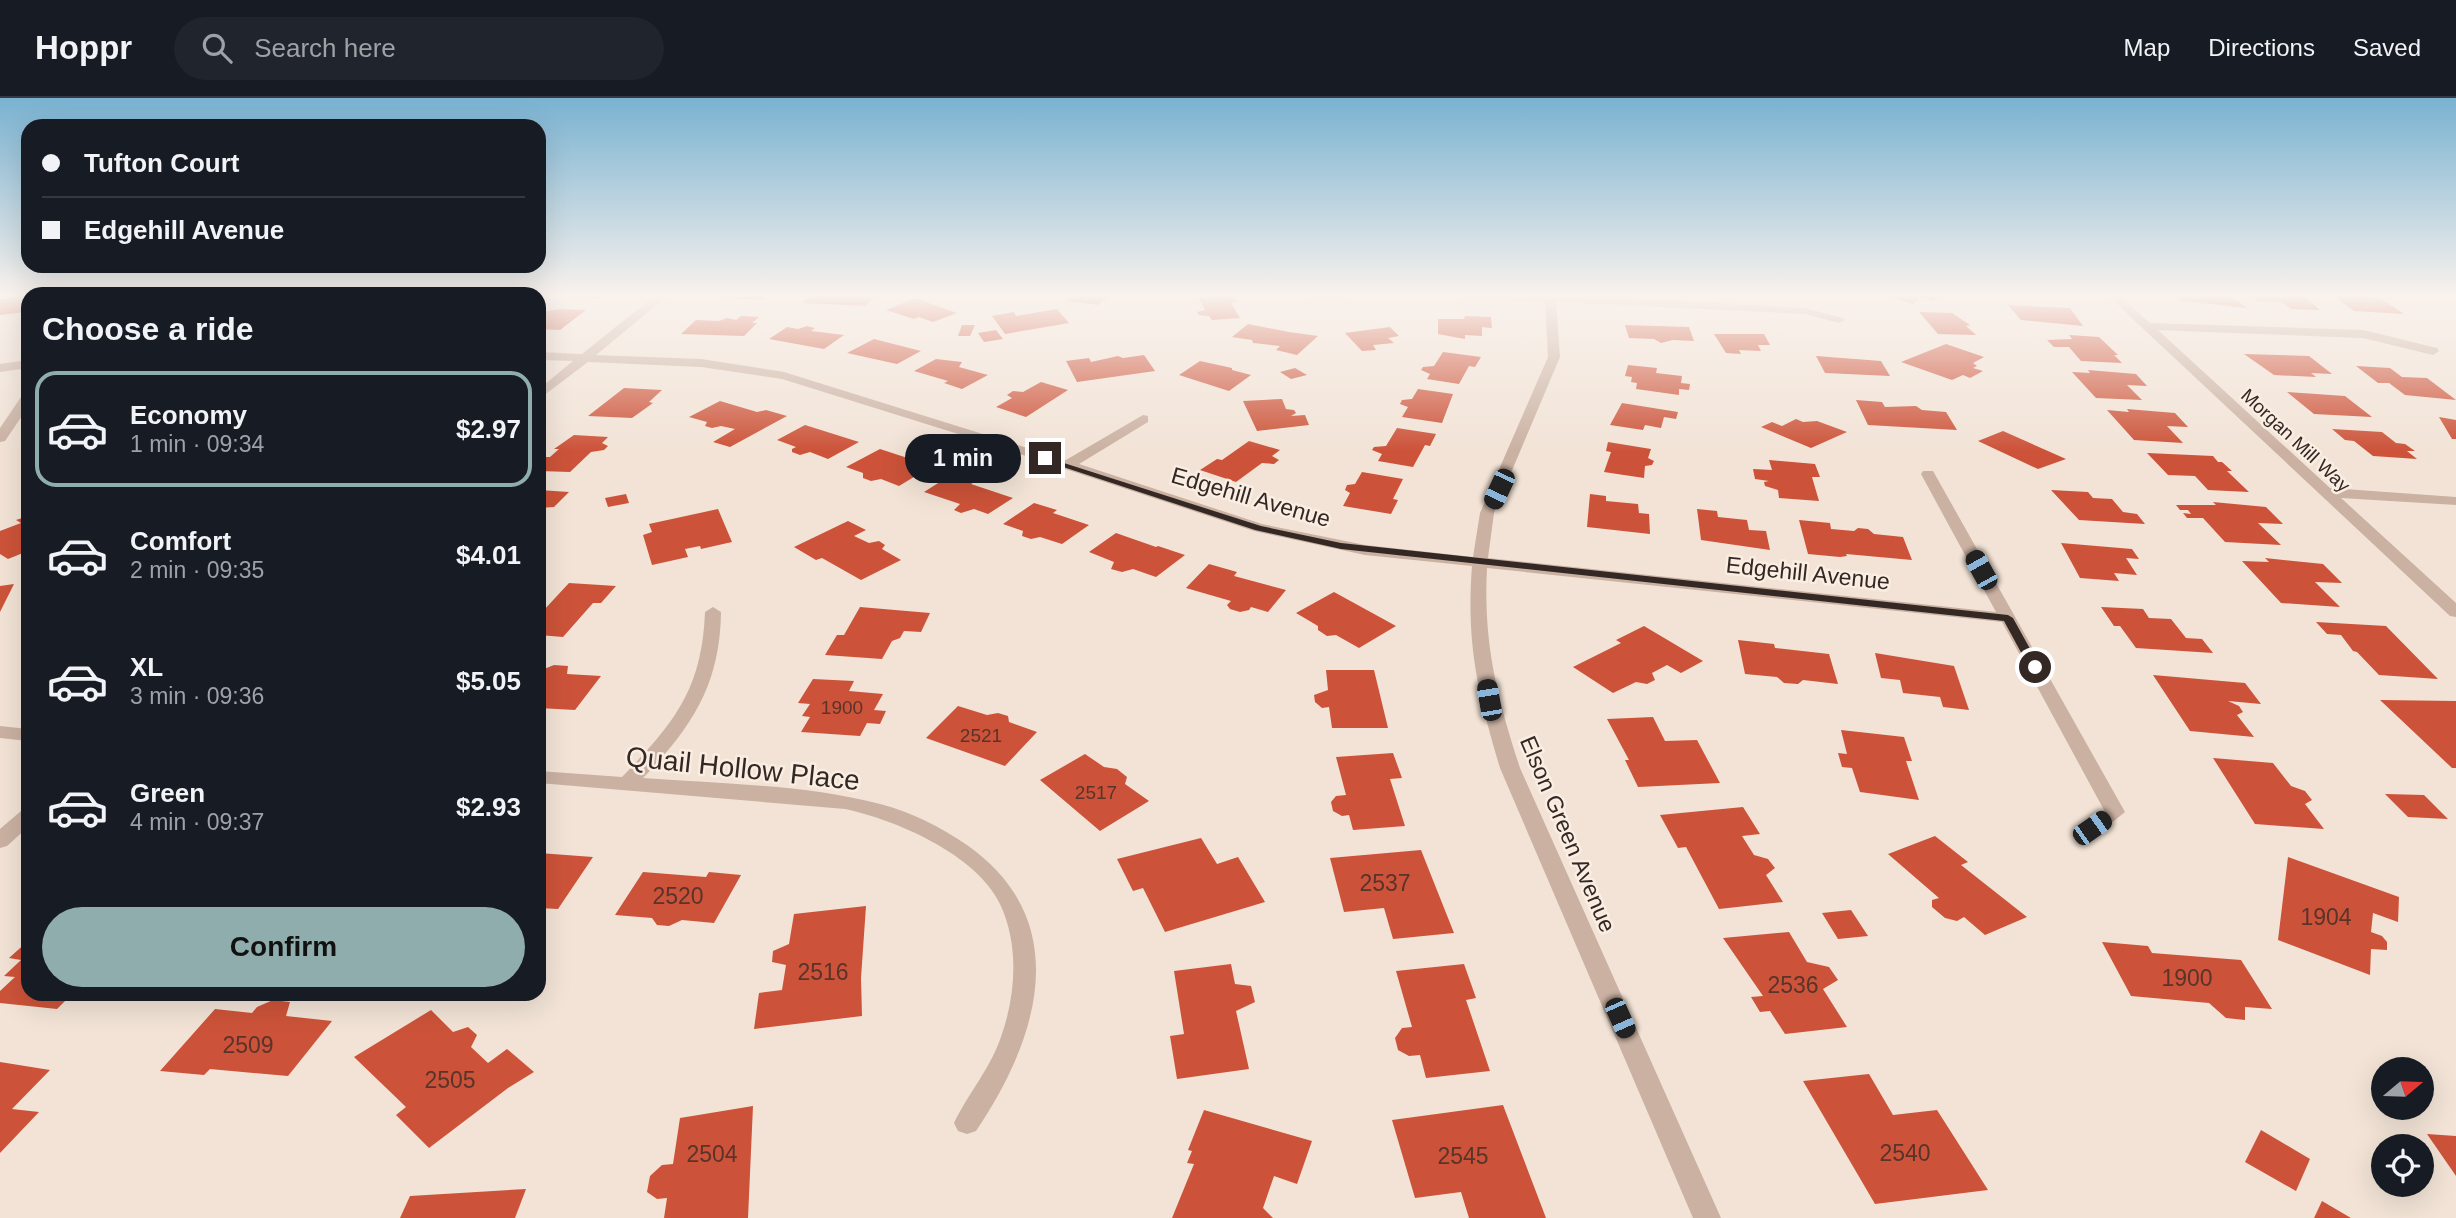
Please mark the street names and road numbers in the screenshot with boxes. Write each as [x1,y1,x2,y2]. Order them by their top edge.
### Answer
street label: Morgan Mill Way [2237,385,2355,496]
street label: Edgehill Avenue [1168,462,1334,532]
street label: Edgehill Avenue [1725,551,1891,595]
street label: Elson Green Avenue [1515,732,1621,936]
street label: Quail Hollow Place [624,741,861,796]

